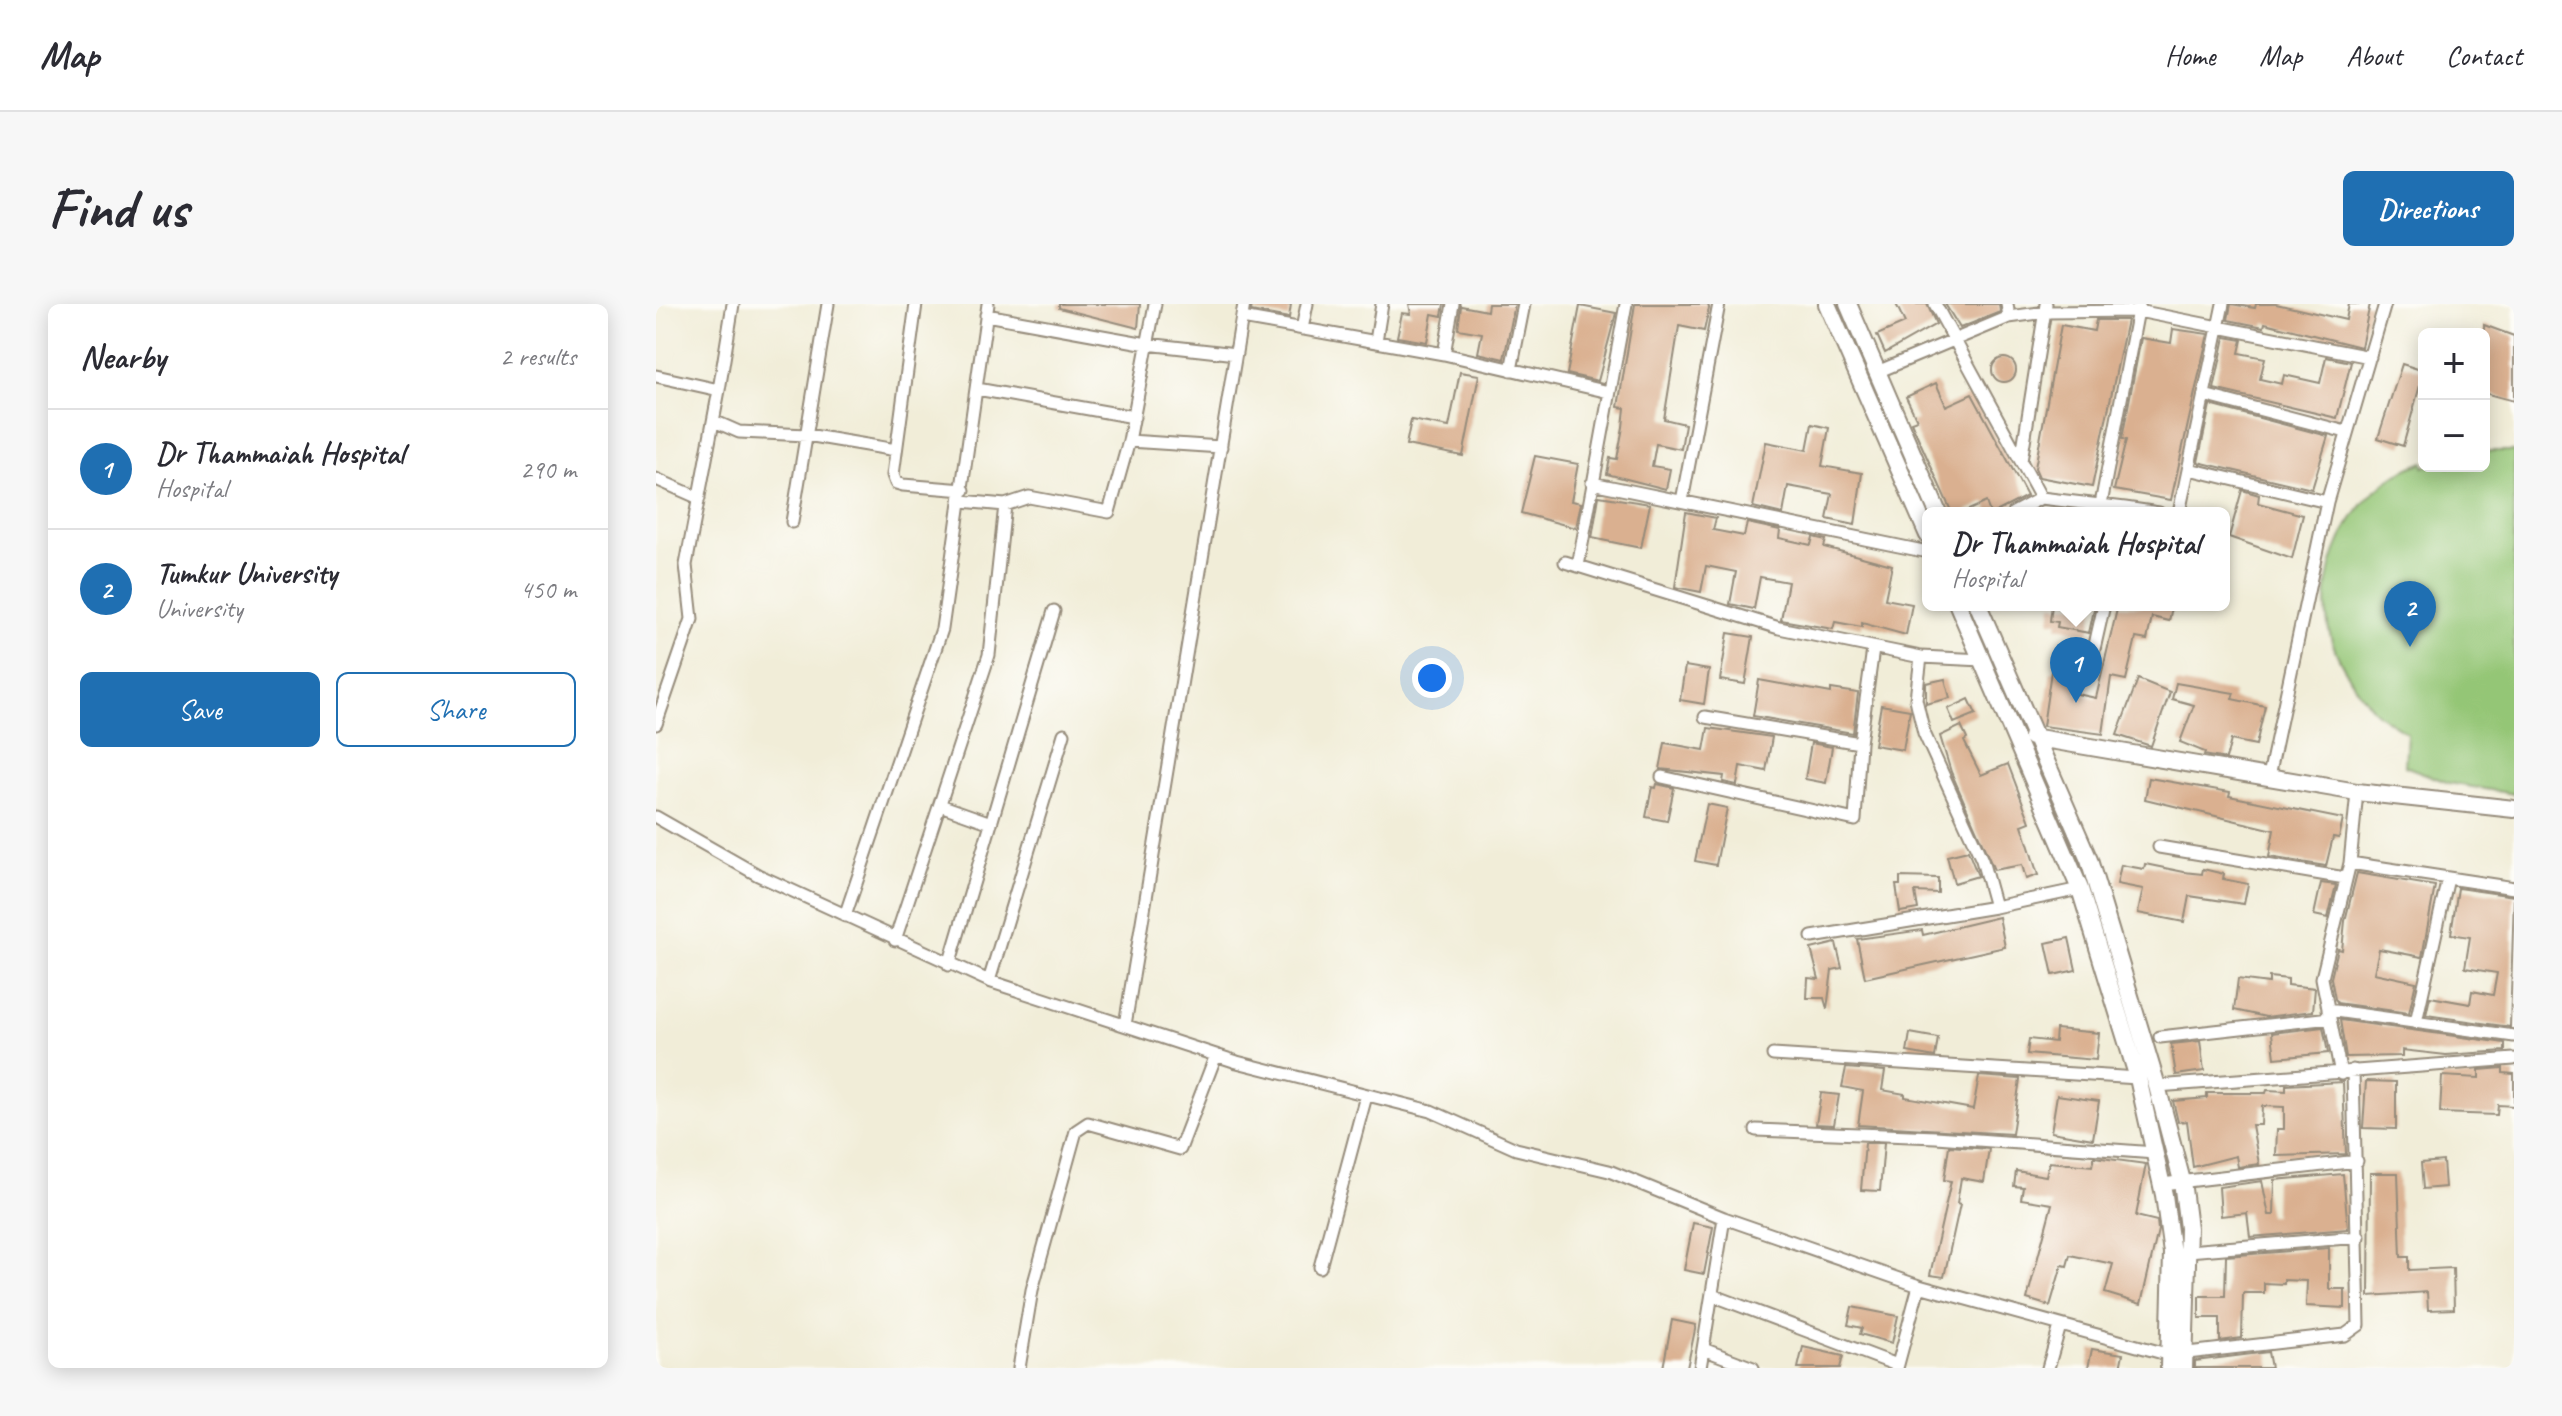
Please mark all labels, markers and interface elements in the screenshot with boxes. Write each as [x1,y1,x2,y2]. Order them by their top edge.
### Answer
text: Map [40,32,99,79]
text: Home [2165,38,2215,73]
text: Map [2259,38,2302,73]
text: About [2346,38,2402,73]
text: Contact [2446,38,2522,73]
button: Directions [2343,171,2514,246]
text: Find us [48,173,188,244]
map controls [2418,328,2490,472]
button: + [2418,328,2490,400]
text: Nearby [80,335,166,378]
text: 2 results [500,340,576,373]
button: − [2418,400,2490,472]
text: Dr Thammaiah Hospital [156,434,404,472]
text: 1 [100,453,112,486]
text: 290 m [520,453,576,486]
text: Hospital [156,472,227,505]
popup [1922,507,2230,611]
text: Dr Thammaiah Hospital [1952,524,2200,562]
text: Tumkur University [156,554,337,592]
text: Hospital [1952,562,2023,595]
text: 2 [100,573,112,606]
text: 450 m [520,573,576,606]
pin: 2 [2384,581,2436,647]
text: University [156,592,243,625]
pin: 1 [2050,637,2102,703]
your location [1412,658,1452,698]
button: Save [80,672,320,747]
button: Share [336,672,576,747]

